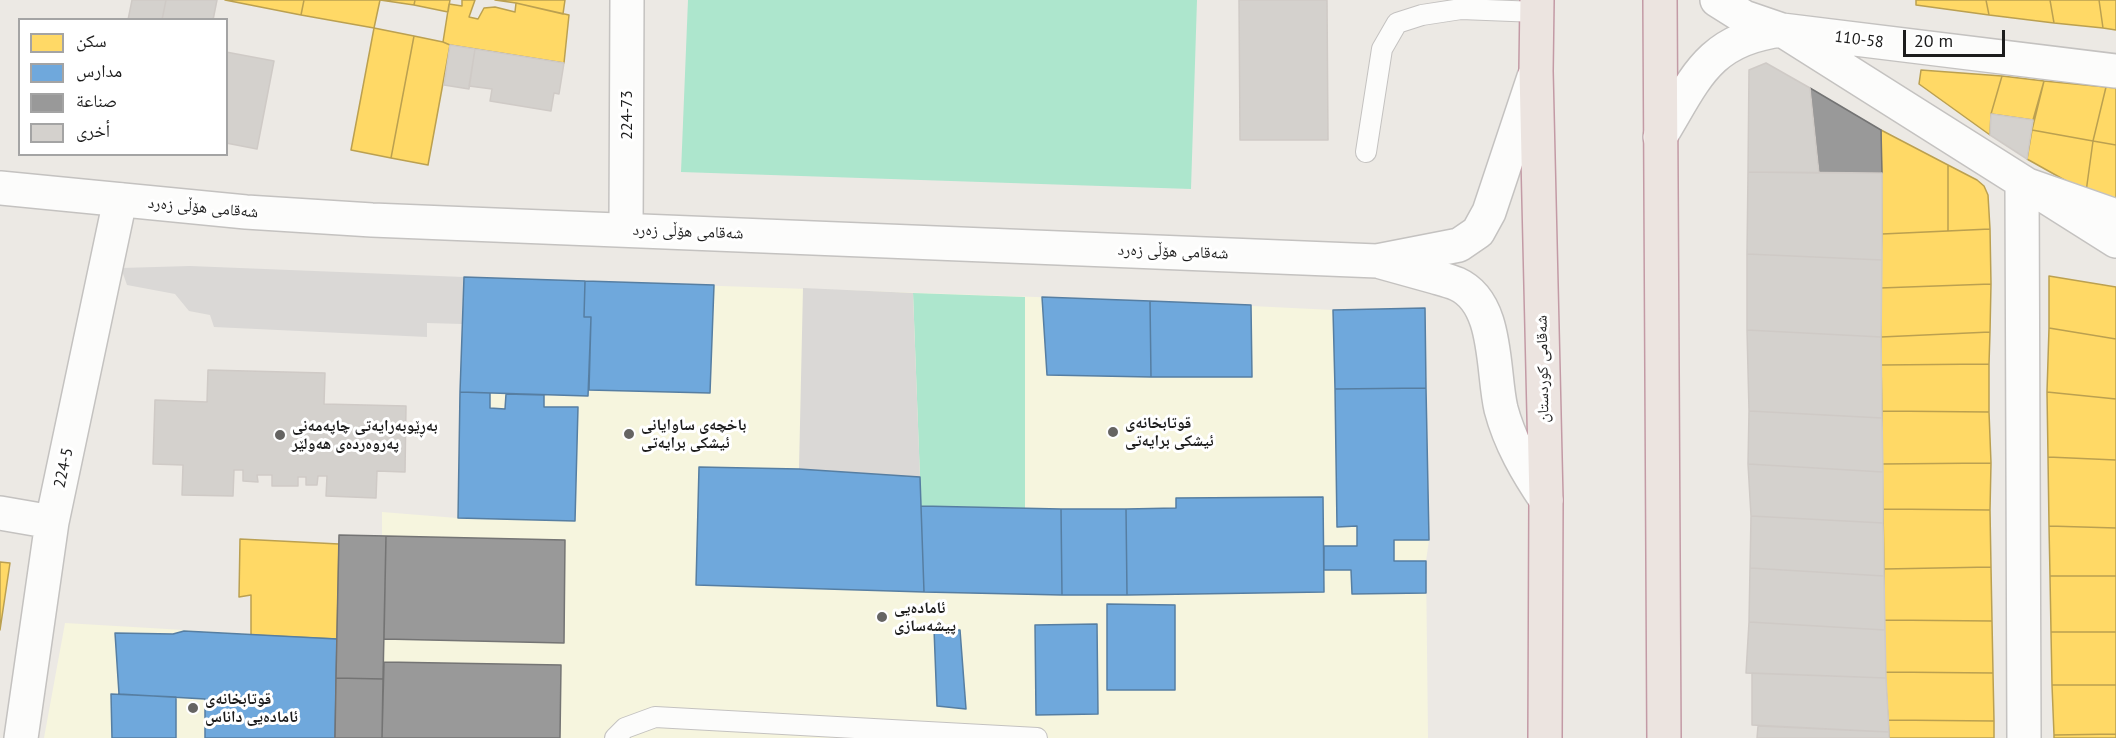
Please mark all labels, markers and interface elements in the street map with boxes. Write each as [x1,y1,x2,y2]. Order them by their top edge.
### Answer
legend [18,18,228,156]
scale bar [1906,18,2008,56]
street label: 110-58 [1833,27,1885,53]
text: سكن [76,29,107,52]
text: 20 m [1914,29,1953,52]
text: مدارس [76,59,122,82]
text: صناعة [76,89,117,112]
street label: 224-73 [617,90,637,140]
text: أخرى [76,119,110,142]
street label: شەقامی هۆڵی زەرد [147,194,259,222]
street label: شەقامی هۆڵی زەرد [632,220,744,244]
street label: شەقامی هۆڵی زەرد [1117,240,1229,264]
street label: شەقامی کوردستان [1532,315,1554,423]
place label: قوتابخانەی ئیشکی برایەتی [1125,413,1214,451]
place label: باخچەی ساوایانی ئیشکی برایەتی [641,415,746,453]
place label: بەڕێوبەرایەتی چاپەمەنی پەروەردەی هەولێر [292,416,438,454]
marker: قوتابخانەی ئیشکی برایەتی [1106,425,1120,439]
marker: باخچەی ساوایانی ئیشکی برایەتی [622,427,636,441]
marker: بەڕێوبەرایەتی چاپەمەنی پەروەردەی هەولێر [273,428,287,442]
street label: 224-5 [50,446,78,490]
place label: ئامادەیی پیشەسازی [894,598,956,636]
marker: ئامادەیی پیشەسازی [875,610,889,624]
place label: قوتابخانەی ئامادەیی داناس [205,689,298,727]
marker: قوتابخانەی ئامادەیی داناس [186,701,200,715]

